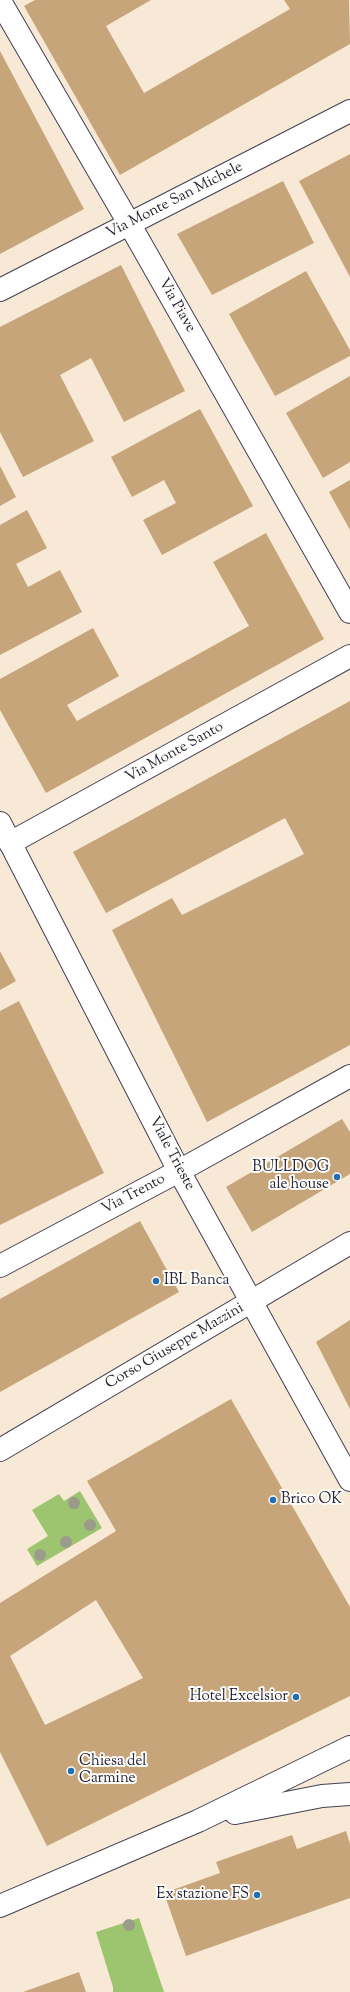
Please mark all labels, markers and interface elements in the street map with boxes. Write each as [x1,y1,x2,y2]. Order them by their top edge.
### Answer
street label: Via Monte San Michele [104,159,246,243]
street label: Via Piave [153,276,199,336]
street label: Via Monte Santo [123,719,227,787]
street label: Viale Trieste [144,1114,198,1194]
place label: BULLDOG ale house [252,1159,329,1194]
street label: Via Trento [99,1171,169,1219]
marker: BULLDOG ale house [332,1172,342,1182]
place label: IBL Banca [164,1272,229,1290]
marker: IBL Banca [151,1276,161,1286]
street label: Corso Giuseppe Mazzini [103,1300,247,1394]
place label: Brico OK [281,1491,342,1509]
marker: Brico OK [268,1495,278,1505]
place label: Hotel Excelsior [190,1688,288,1706]
marker: Hotel Excelsior [291,1692,301,1702]
place label: Chiesa del Carmine [79,1753,147,1788]
marker: Chiesa del Carmine [66,1766,76,1776]
place label: Ex stazione FS [156,1886,249,1904]
marker: Ex stazione FS [252,1890,262,1900]

